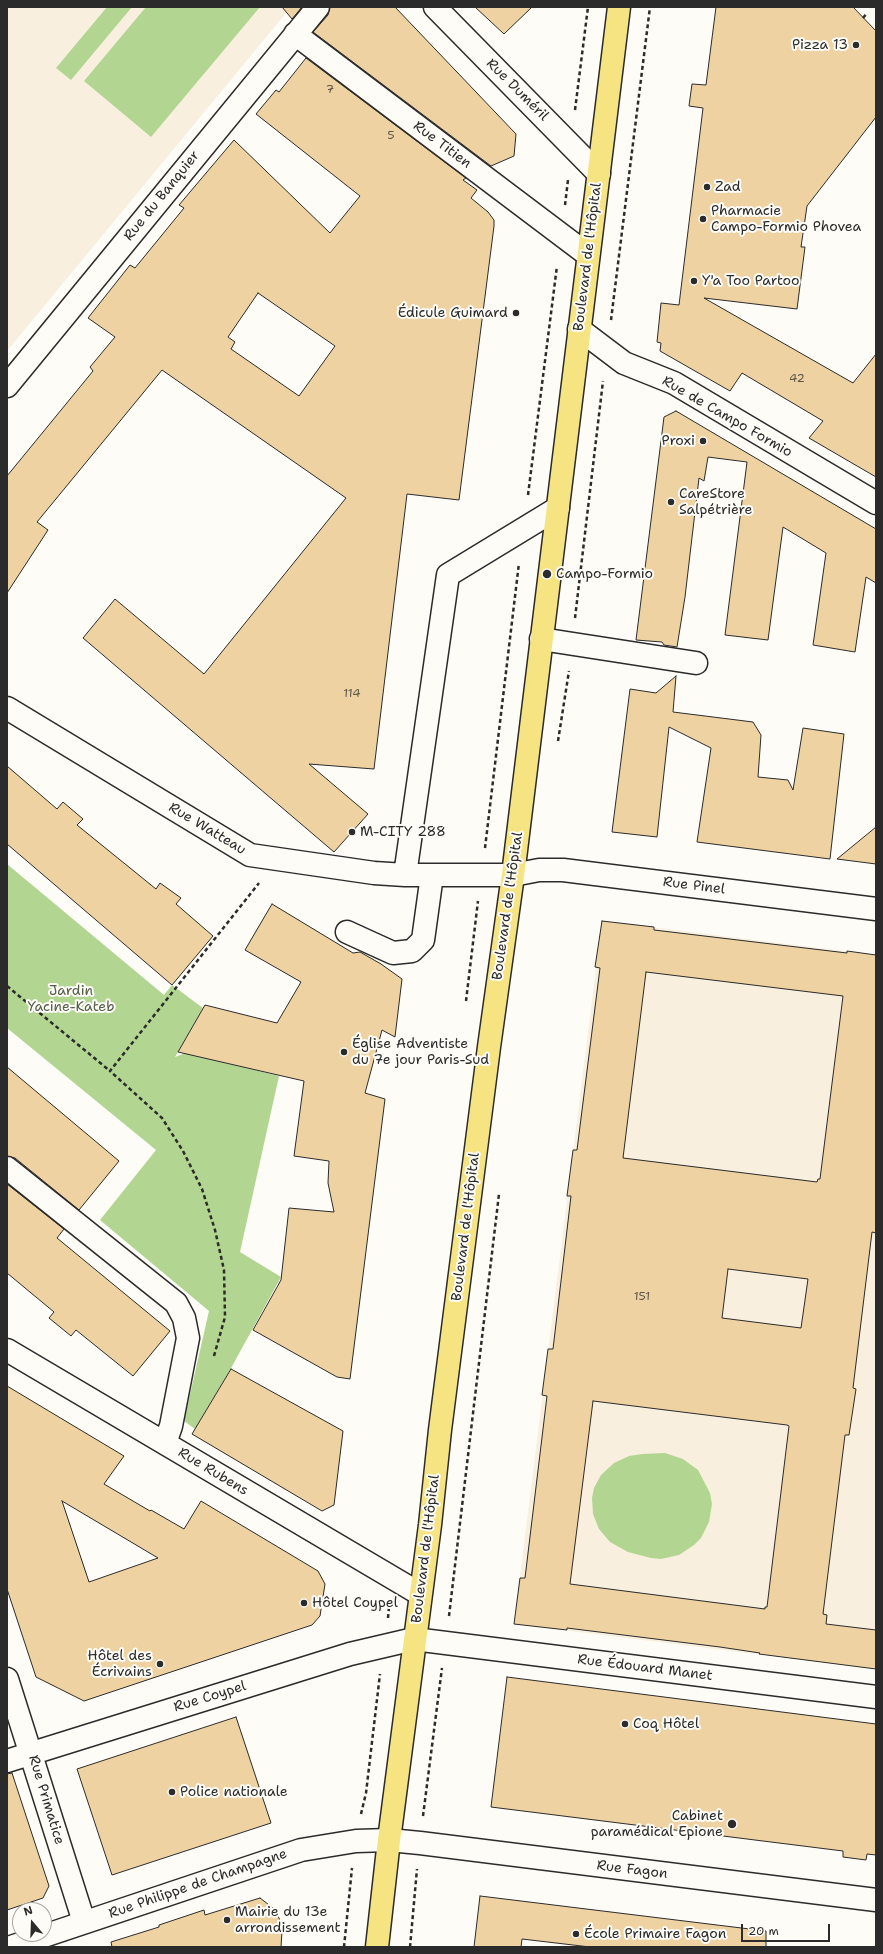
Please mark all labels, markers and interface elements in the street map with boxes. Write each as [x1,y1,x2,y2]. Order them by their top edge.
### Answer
place label: Pizza 13 [792,37,848,53]
marker: Pizza 13 [851,40,861,50]
street label: Rue Duméril [482,55,552,125]
house number: 7 [326,83,334,97]
street label: Rue Titien [410,118,474,172]
house number: 5 [387,129,395,143]
street label: Rue du Banquier [121,148,203,244]
place label: Zad [715,179,741,195]
street label: Boulevard de l'Hôpital [571,182,605,332]
marker: Zad [702,182,712,192]
place label: Pharmacie Campo-Formio Phovea [711,203,861,236]
marker: Pharmacie Campo-Formio Phovea [698,214,708,224]
place label: Y'a Too Partoo [702,273,799,289]
marker: Y'a Too Partoo [689,276,699,286]
place label: Édicule Guimard [398,305,508,321]
marker: Édicule Guimard [511,308,521,318]
house number: 42 [789,372,805,386]
street label: Rue de Campo Formio [659,373,795,461]
place label: Proxi [662,433,695,449]
marker: Proxi [698,436,708,446]
place label: CareStore Salpétrière [679,486,752,518]
marker: CareStore Salpétrière [666,497,676,507]
place label: Campo-Formio [556,566,653,582]
marker: Campo-Formio [541,568,553,580]
house number: 114 [343,687,361,701]
street label: Rue Watteau [165,799,249,859]
place label: M-CITY 288 [360,824,446,840]
marker: M-CITY 288 [347,827,357,837]
street label: Boulevard de l'Hôpital [489,831,527,981]
street label: Rue Pinel [662,874,726,898]
park label: Jardin Yacine-Kateb [28,983,114,1016]
place label: Église Adventiste du 7e jour Paris-Sud [352,1036,489,1068]
marker: Église Adventiste du 7e jour Paris-Sud [339,1047,349,1057]
street label: Boulevard de l'Hôpital [449,1152,483,1302]
house number: 151 [634,1290,650,1304]
street label: Rue Rubens [175,1445,251,1499]
street label: Boulevard de l'Hôpital [409,1474,443,1624]
place label: Hôtel Coypel [312,1595,398,1611]
marker: Hôtel Coypel [299,1598,309,1608]
place label: Hôtel des Écrivains [87,1648,152,1680]
street label: Rue Édouard Manet [576,1651,714,1685]
marker: Hôtel des Écrivains [155,1659,165,1669]
street label: Rue Coypel [172,1678,248,1716]
place label: Coq Hôtel [633,1716,699,1732]
marker: Coq Hôtel [620,1719,630,1729]
street label: Rue Primatice [24,1753,68,1847]
place label: Police nationale [180,1784,288,1800]
marker: Police nationale [167,1787,177,1797]
place label: Cabinet paramédical Epione [591,1808,723,1840]
marker: Cabinet paramédical Epione [726,1818,738,1830]
street label: Rue Philippe de Champagne [107,1846,289,1922]
street label: Rue Fagon [596,1857,668,1883]
north arrow [12,1902,52,1942]
text: N [22,1903,35,1920]
place label: Mairie du 13e arrondissement [235,1904,341,1936]
marker: Mairie du 13e arrondissement [222,1915,232,1925]
scale bar [743,1916,832,1942]
text: 20 m [748,1923,779,1939]
place label: École Primaire Fagon [584,1926,726,1942]
marker: École Primaire Fagon [571,1929,581,1939]

